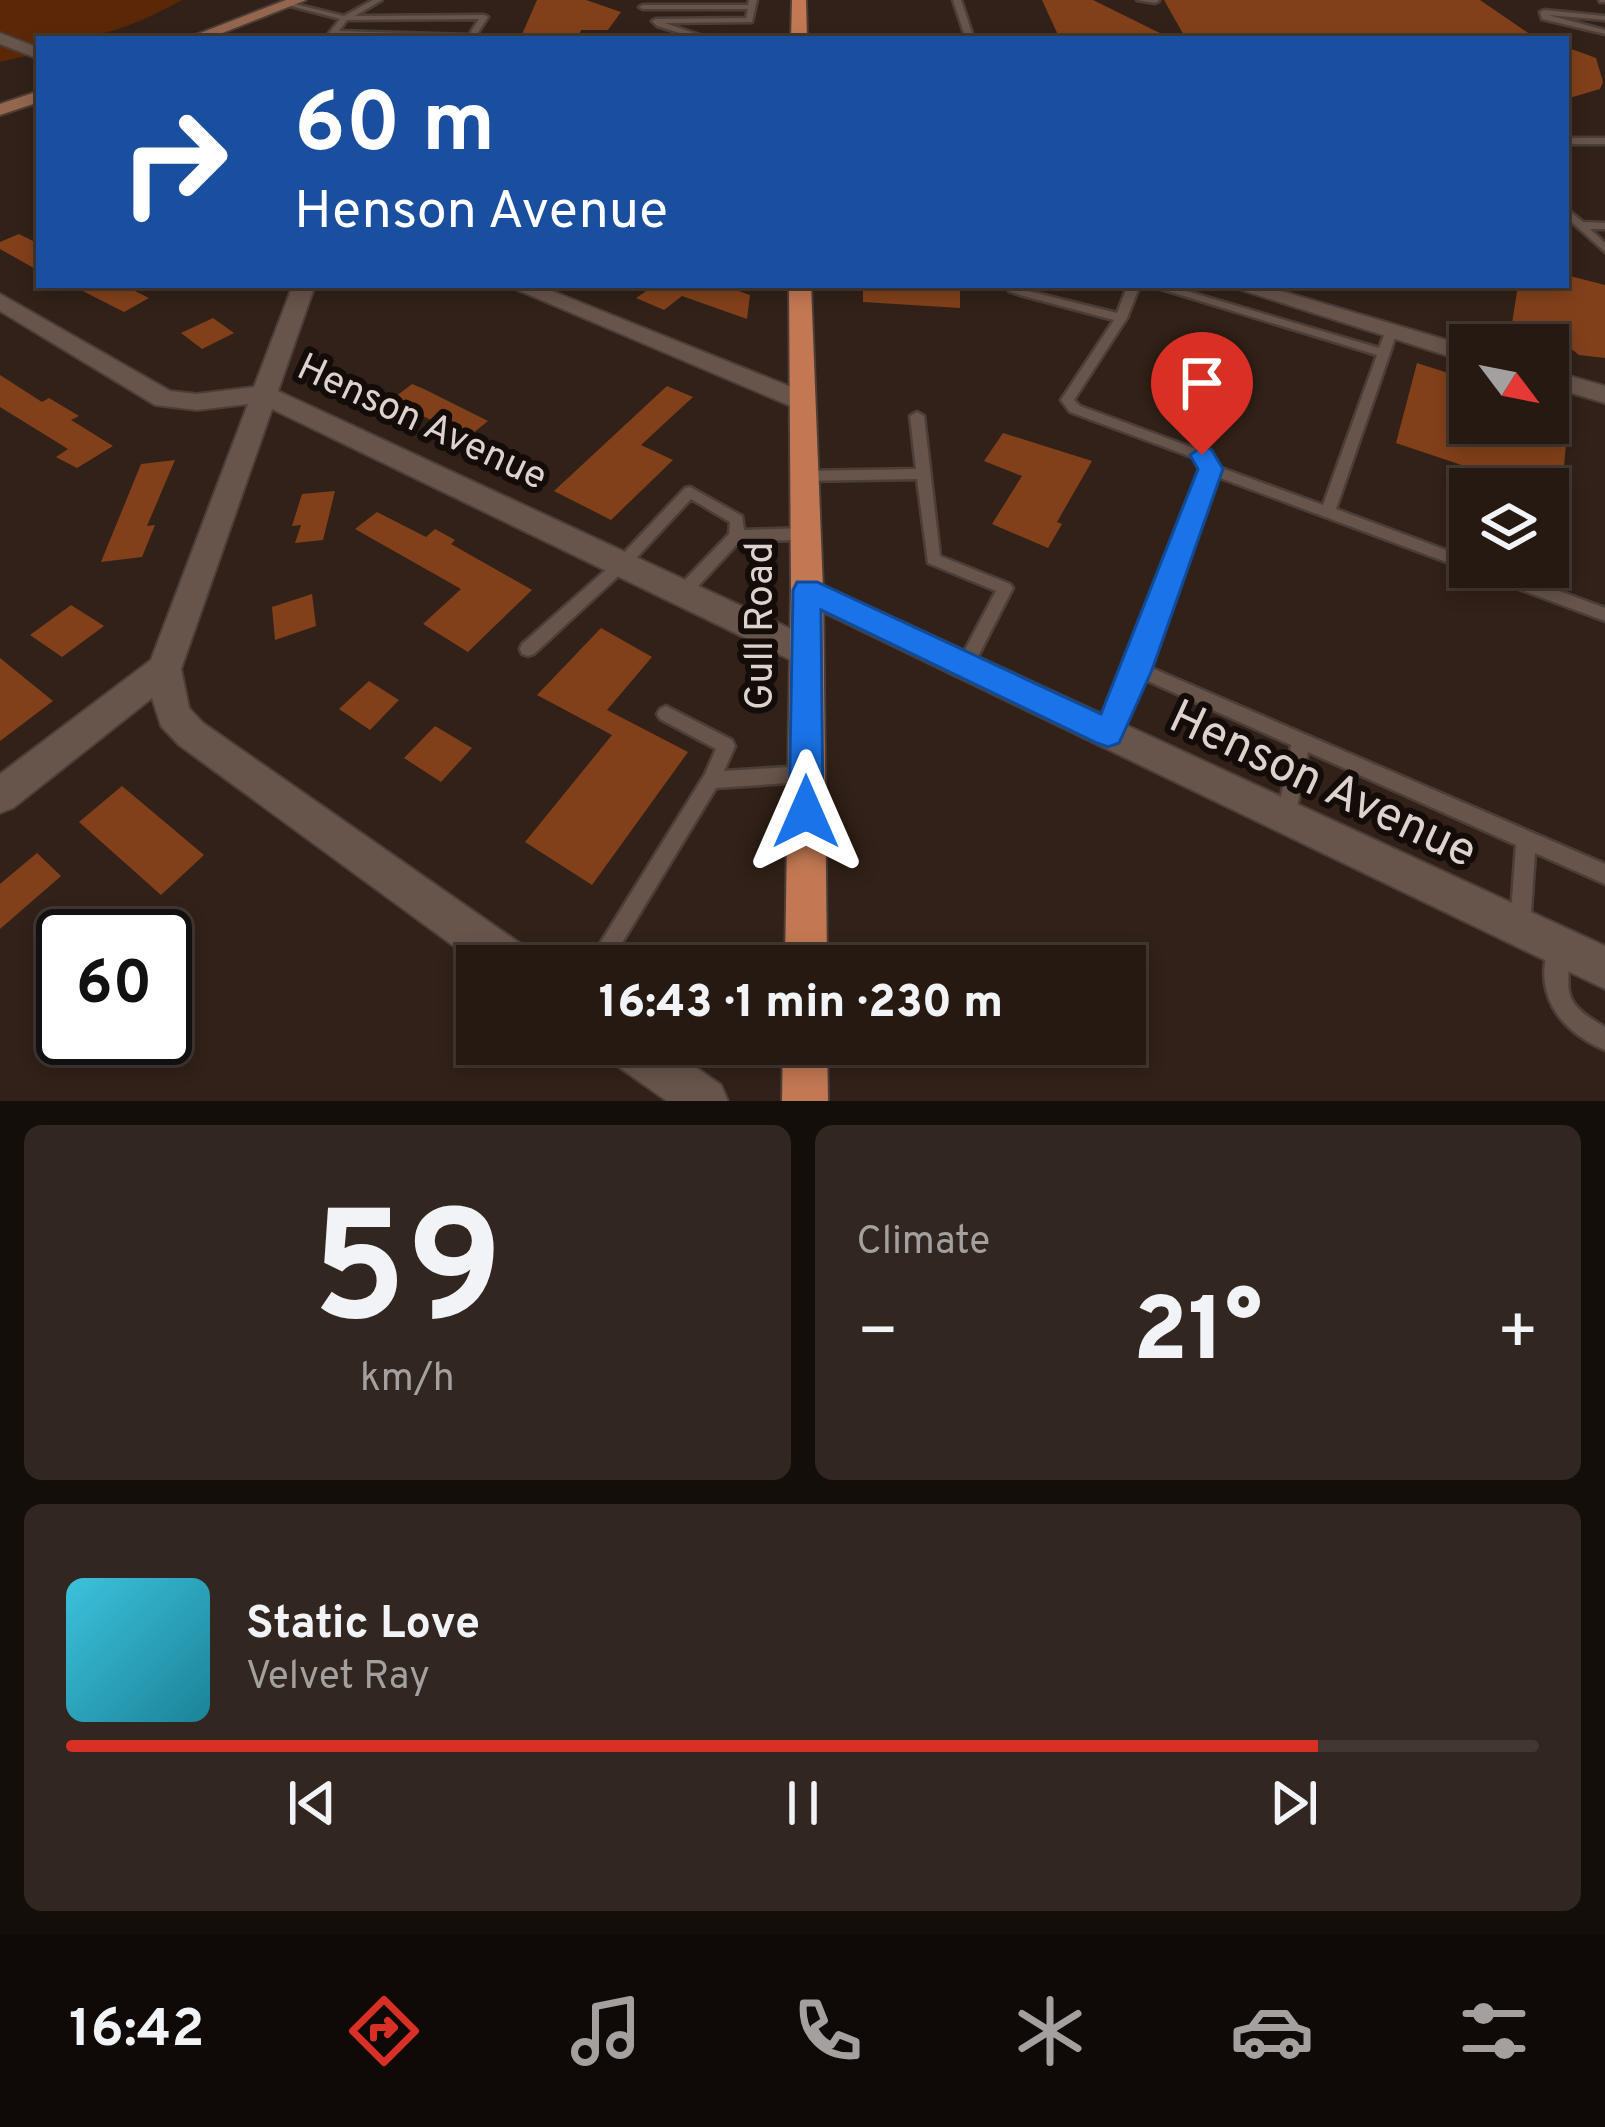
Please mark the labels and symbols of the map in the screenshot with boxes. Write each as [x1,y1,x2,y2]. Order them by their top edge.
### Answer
north arrow [1449,324,1569,444]
pin [1151,332,1253,455]
street label: Henson Avenue [288,345,554,503]
street label: Gull Road [738,542,787,710]
street label: Henson Avenue [1159,689,1485,884]
position arrow [743,749,869,875]
speed limit sign: 60 [36,909,192,1065]

